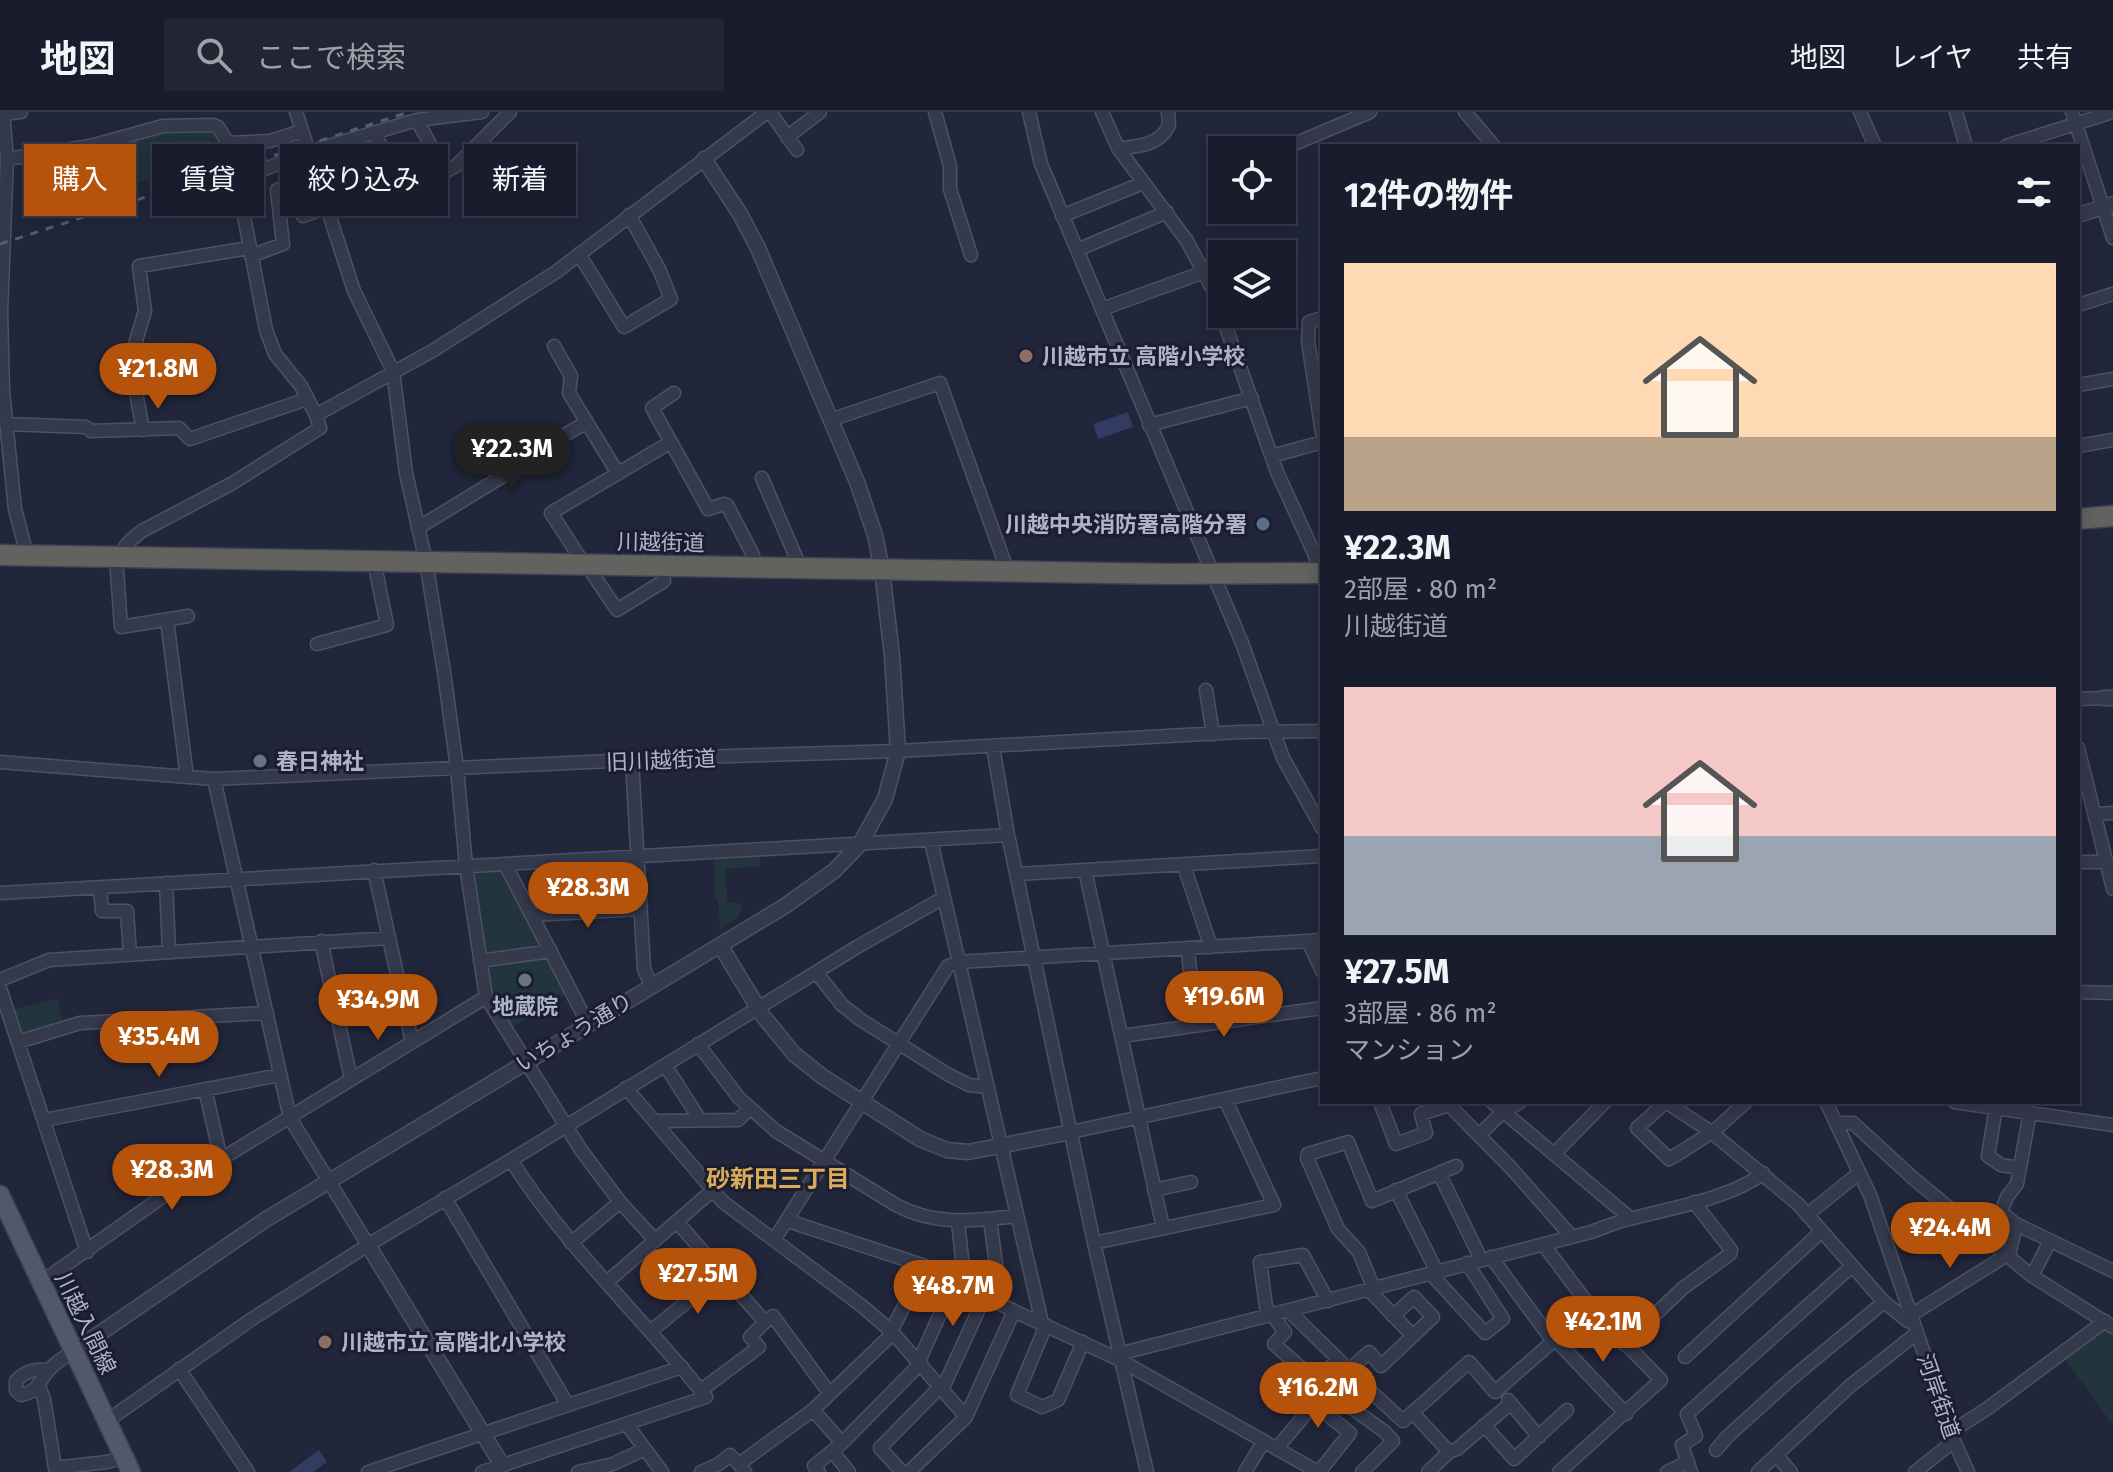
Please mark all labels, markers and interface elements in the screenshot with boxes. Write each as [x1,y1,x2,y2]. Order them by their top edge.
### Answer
search box [164,19,724,91]
icon: search [192,33,236,77]
text: 地図 [40,36,116,82]
text: ここで検索 [256,40,406,76]
text: 地図 [1790,41,1846,74]
text: レイヤ [1890,41,1973,74]
text: 共有 [2017,41,2073,74]
map controls [1208,136,1296,328]
button: locate [1208,136,1296,224]
chip: 購入 [24,144,136,216]
chip: 賃貸 [152,144,264,216]
chip: 絞り込み [280,144,448,216]
chip: 新着 [464,144,576,216]
icon: filters [2012,170,2056,214]
text: 12件の物件 [1344,175,1513,216]
button: layers [1208,240,1296,328]
icon: home [1628,315,1772,459]
pin: ¥21.8M [93,343,223,411]
place label: 川越市立 高階小学校 [1042,343,1245,370]
marker: 川越市立 高階小学校 [1017,347,1035,365]
text: ¥21.8M [117,353,199,384]
pin: ¥22.3M [447,423,577,491]
text: ¥22.3M [471,433,553,464]
place label: 川越中央消防署高階分署 [1005,511,1247,538]
marker: 川越中央消防署高階分署 [1254,515,1272,533]
text: ¥22.3M [1344,527,1451,568]
street label: 川越街道 [617,528,705,557]
text: 2部屋 · 80 m² [1344,574,1497,605]
text: 川越街道 [1344,611,1448,642]
icon: home [1628,739,1772,883]
street label: 旧川越街道 [606,745,716,776]
place label: 春日神社 [276,748,364,775]
marker: 春日神社 [251,752,269,770]
pin: ¥28.3M [523,862,653,930]
text: ¥28.3M [546,872,630,903]
text: ¥27.5M [1344,951,1449,992]
marker: 地蔵院 [516,971,534,989]
pin: ¥19.6M [1159,971,1289,1039]
pin: ¥34.9M [313,974,443,1042]
text: ¥19.6M [1183,981,1265,1012]
text: ¥34.9M [336,984,420,1015]
street label: いちょう通り [511,987,638,1078]
place label: 地蔵院 [492,993,558,1020]
text: 3部屋 · 86 m² [1344,998,1497,1029]
pin: ¥35.4M [94,1011,224,1079]
text: ¥35.4M [118,1021,200,1052]
text: マンション [1344,1035,1474,1066]
pin: ¥28.3M [107,1144,237,1212]
text: ¥28.3M [130,1154,214,1185]
district label: 砂新田三丁目 [706,1165,850,1193]
pin: ¥24.4M [1885,1202,2015,1270]
text: ¥24.4M [1909,1212,1991,1243]
pin: ¥27.5M [633,1248,763,1316]
text: ¥27.5M [658,1258,738,1289]
pin: ¥48.7M [888,1260,1018,1328]
street label: 川越入間線 [49,1268,122,1379]
text: ¥48.7M [912,1270,994,1301]
pin: ¥42.1M [1538,1296,1668,1364]
text: ¥42.1M [1564,1306,1642,1337]
place label: 川越市立 高階北小学校 [341,1329,566,1356]
marker: 川越市立 高階北小学校 [316,1333,334,1351]
street label: 河岸街道 [1911,1350,1966,1442]
pin: ¥16.2M [1253,1362,1383,1430]
text: ¥16.2M [1278,1372,1358,1403]

